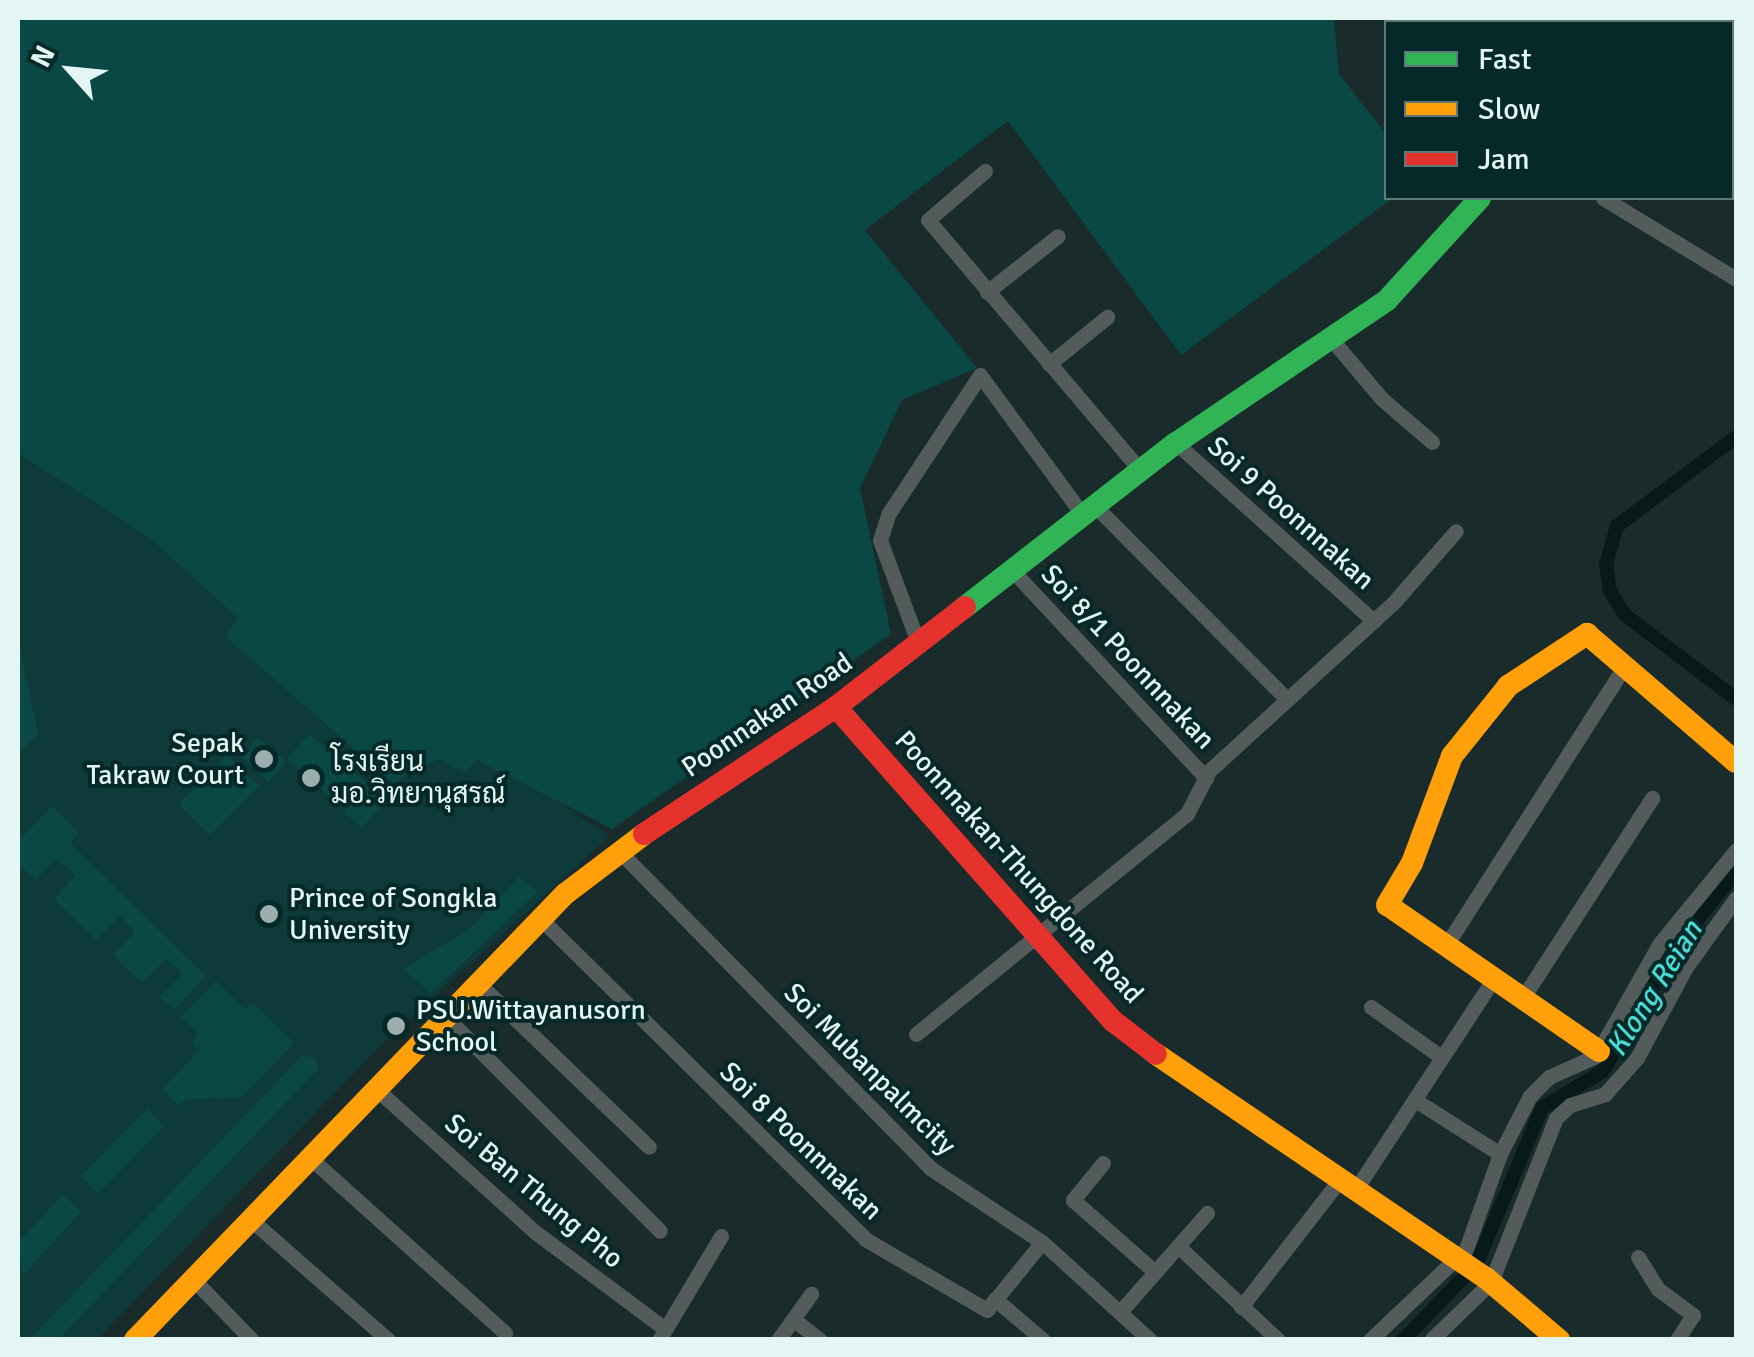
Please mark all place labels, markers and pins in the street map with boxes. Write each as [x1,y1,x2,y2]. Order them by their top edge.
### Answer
place label: Sepak Takraw Court [86,726,244,792]
place label: โรงเรียน มอ.วิทยานุสรณ์ [331,745,505,811]
marker: Sepak Takraw Court [253,748,275,770]
marker: โรงเรียน มอ.วิทยานุสรณ์ [300,767,322,789]
place label: Prince of Songkla University [289,881,497,947]
marker: Prince of Songkla University [258,903,280,925]
place label: PSU.Wittayanusorn School [416,993,646,1059]
marker: PSU.Wittayanusorn School [385,1015,407,1037]

